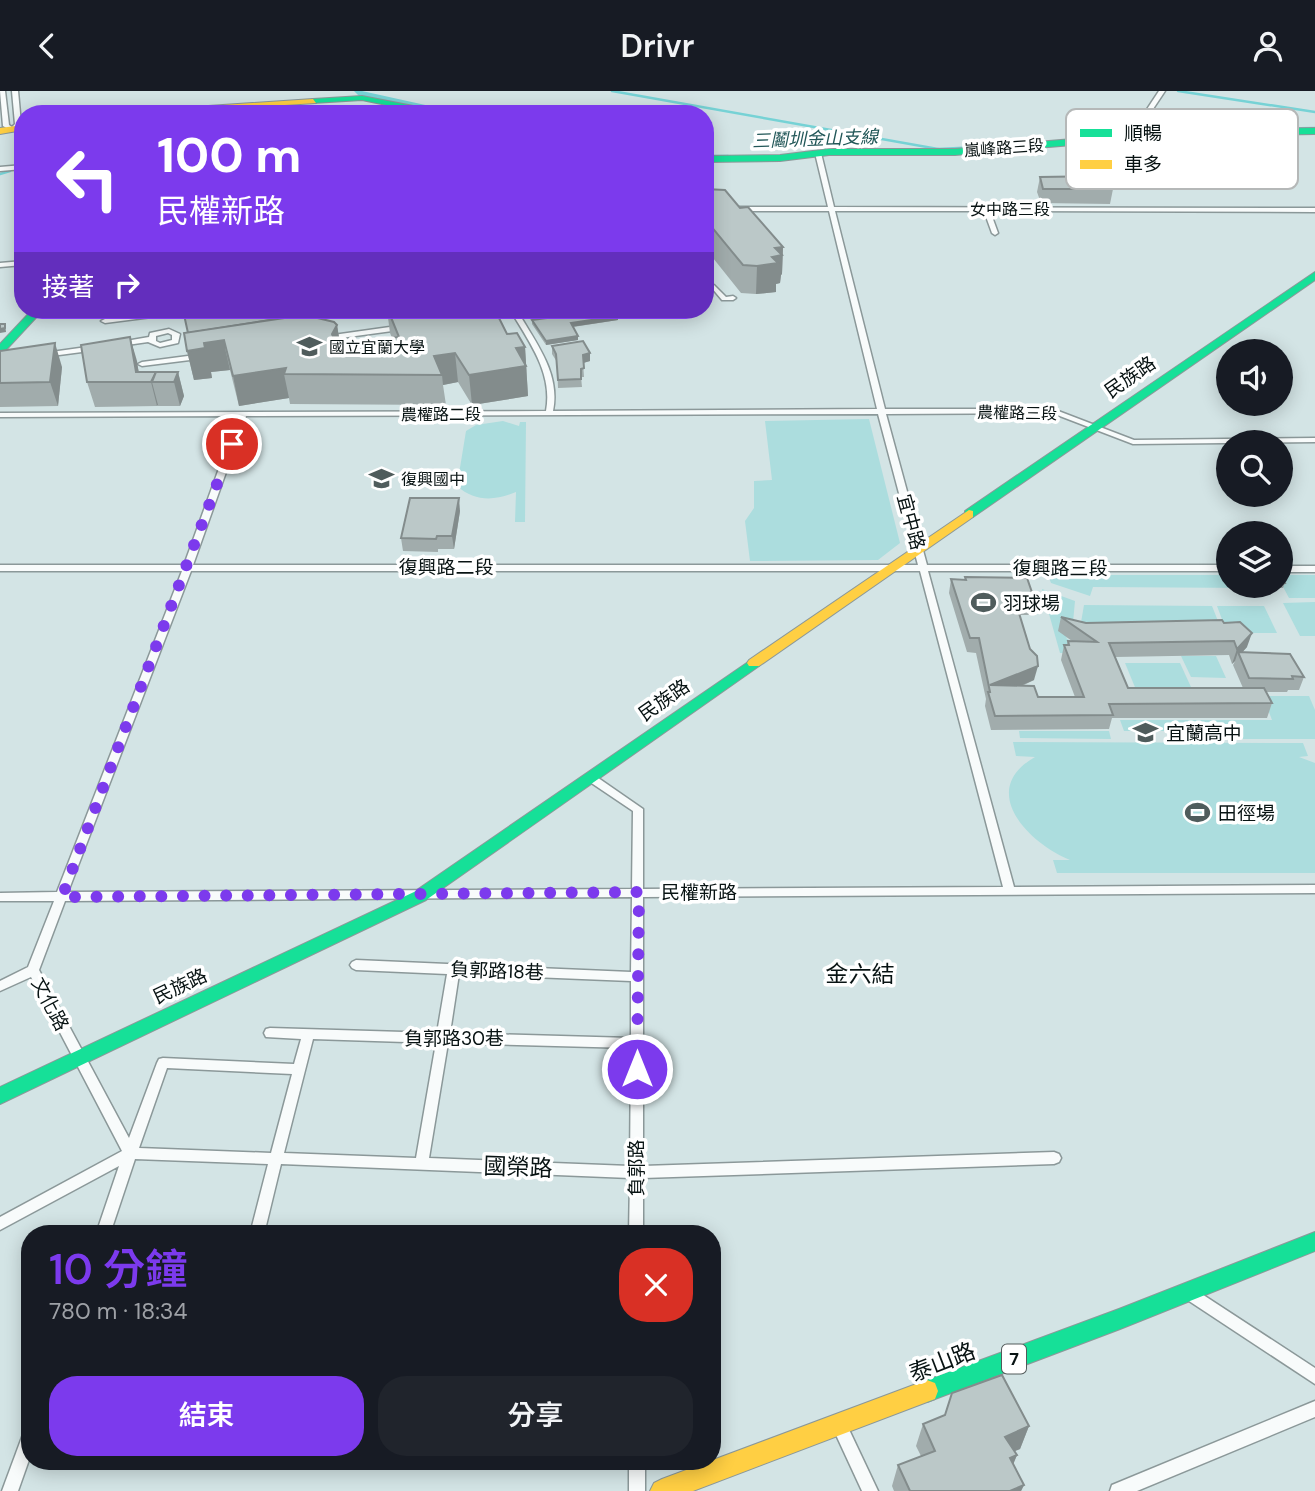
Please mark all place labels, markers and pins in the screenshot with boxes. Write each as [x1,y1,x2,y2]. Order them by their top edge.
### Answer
school or university icon: 國立宜蘭大學 [295,333,323,361]
place label: 國立宜蘭大學 [329,337,425,358]
pin [202,414,262,474]
school or university icon: 復興國中 [367,465,395,493]
place label: 復興國中 [401,469,465,490]
sports icon: 羽球場 [969,589,997,617]
place label: 羽球場 [1003,591,1060,616]
school or university icon: 宜蘭高中 [1132,719,1160,747]
place label: 宜蘭高中 [1166,721,1242,746]
sports icon: 田徑場 [1184,799,1212,827]
place label: 田徑場 [1218,801,1275,826]

